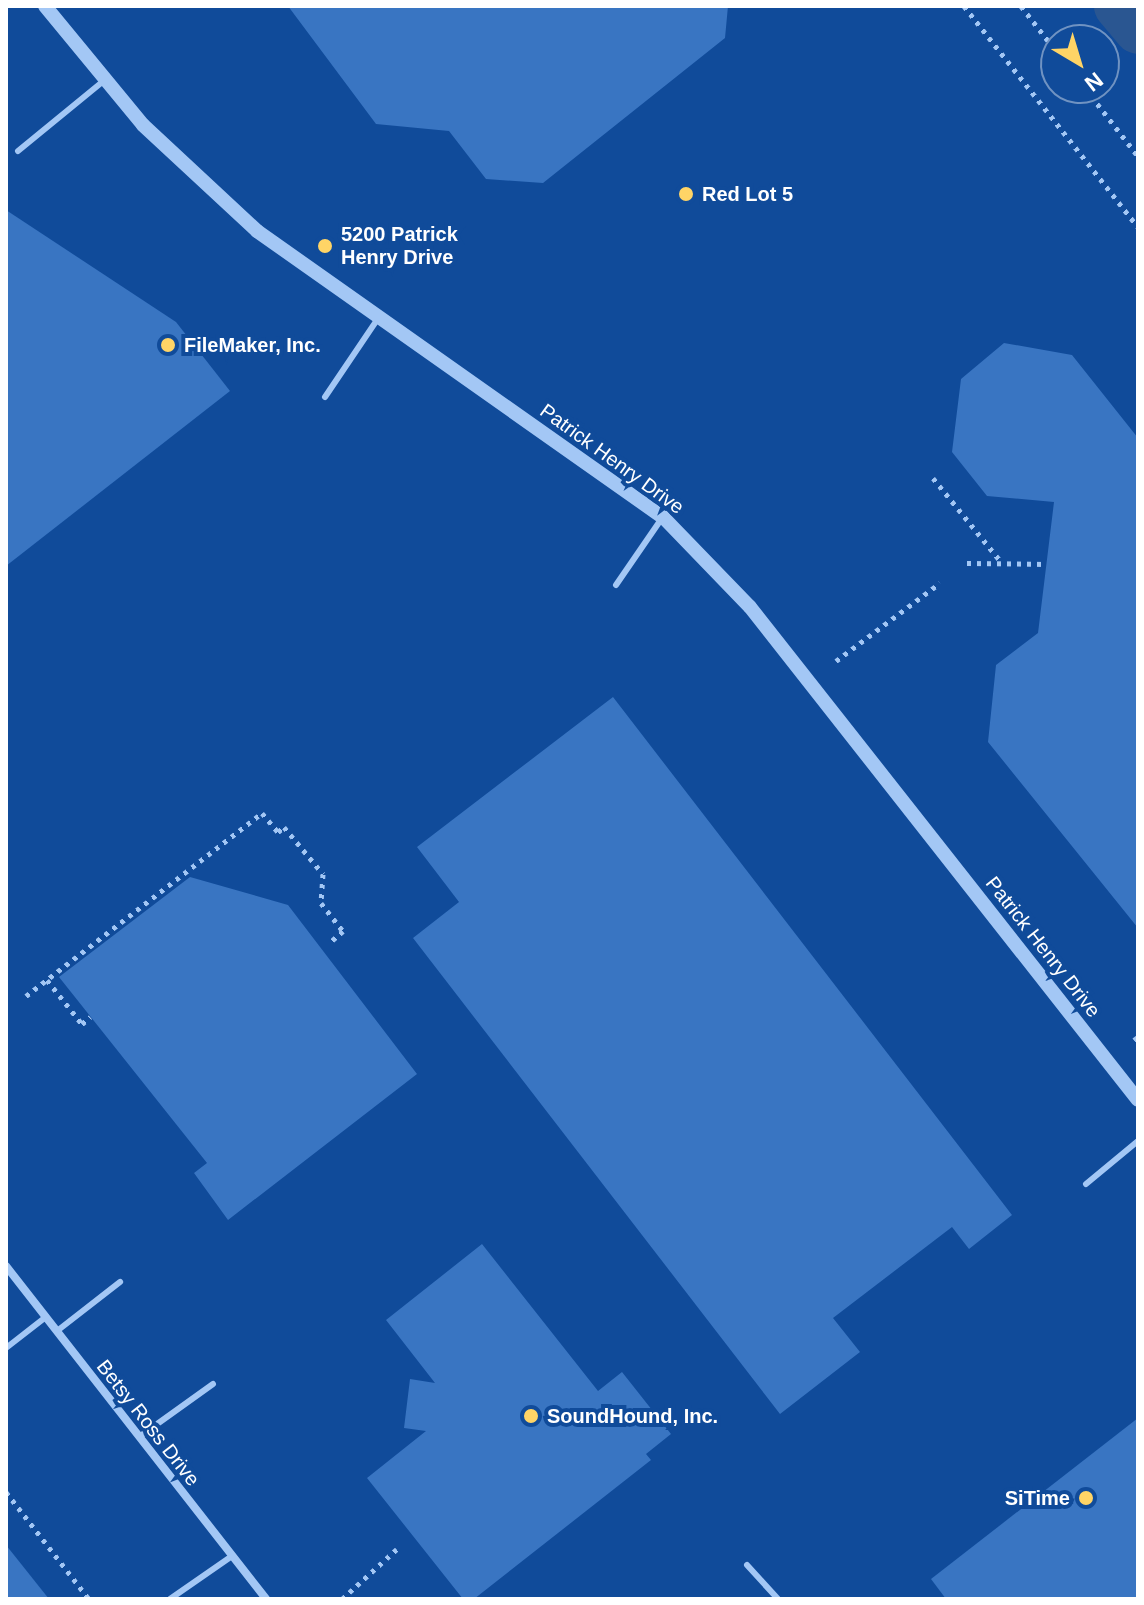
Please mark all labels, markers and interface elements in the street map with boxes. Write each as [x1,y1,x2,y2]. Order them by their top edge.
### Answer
north arrow [1040,24,1120,104]
text: N [1080,67,1108,96]
place label: Red Lot 5 [702,182,793,206]
marker: Red Lot 5 [677,185,695,203]
place label: 5200 Patrick Henry Drive [341,222,458,269]
marker: 5200 Patrick Henry Drive [316,237,334,255]
place label: FileMaker, Inc. [184,333,321,357]
marker: FileMaker, Inc. [159,336,177,354]
street label: Patrick Henry Drive [535,399,689,519]
street label: Patrick Henry Drive [981,872,1105,1022]
street label: Betsy Ross Drive [91,1355,205,1491]
place label: SoundHound, Inc. [547,1404,718,1428]
marker: SoundHound, Inc. [522,1407,540,1425]
place label: SiTime [1005,1486,1070,1510]
marker: SiTime [1077,1489,1095,1507]

